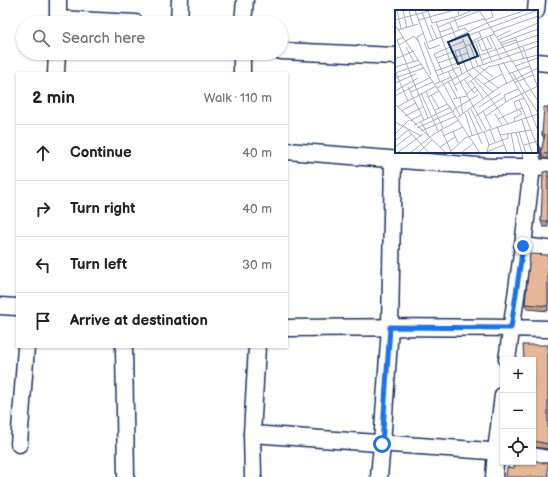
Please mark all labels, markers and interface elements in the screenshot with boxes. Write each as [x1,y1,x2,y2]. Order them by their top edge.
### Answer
inset map [395,10,538,153]
search box [16,16,288,60]
icon: search [30,27,52,49]
text: Search here [62,29,145,48]
text: 2 min [32,88,75,108]
text: Walk · 110 m [204,90,272,106]
icon: ahead [32,142,54,164]
text: Continue [70,143,132,162]
text: 40 m [242,145,272,161]
icon: right [32,198,54,220]
text: Turn right [70,199,135,218]
text: 40 m [242,201,272,217]
route end [514,237,532,255]
icon: left [32,254,54,276]
text: Turn left [70,255,127,274]
text: 30 m [242,257,272,273]
icon: arrive [32,310,54,332]
text: Arrive at destination [70,311,208,330]
map controls [500,357,536,465]
button: + [500,357,536,393]
button: − [500,393,536,429]
button: locate [500,429,536,465]
route start [373,435,391,453]

